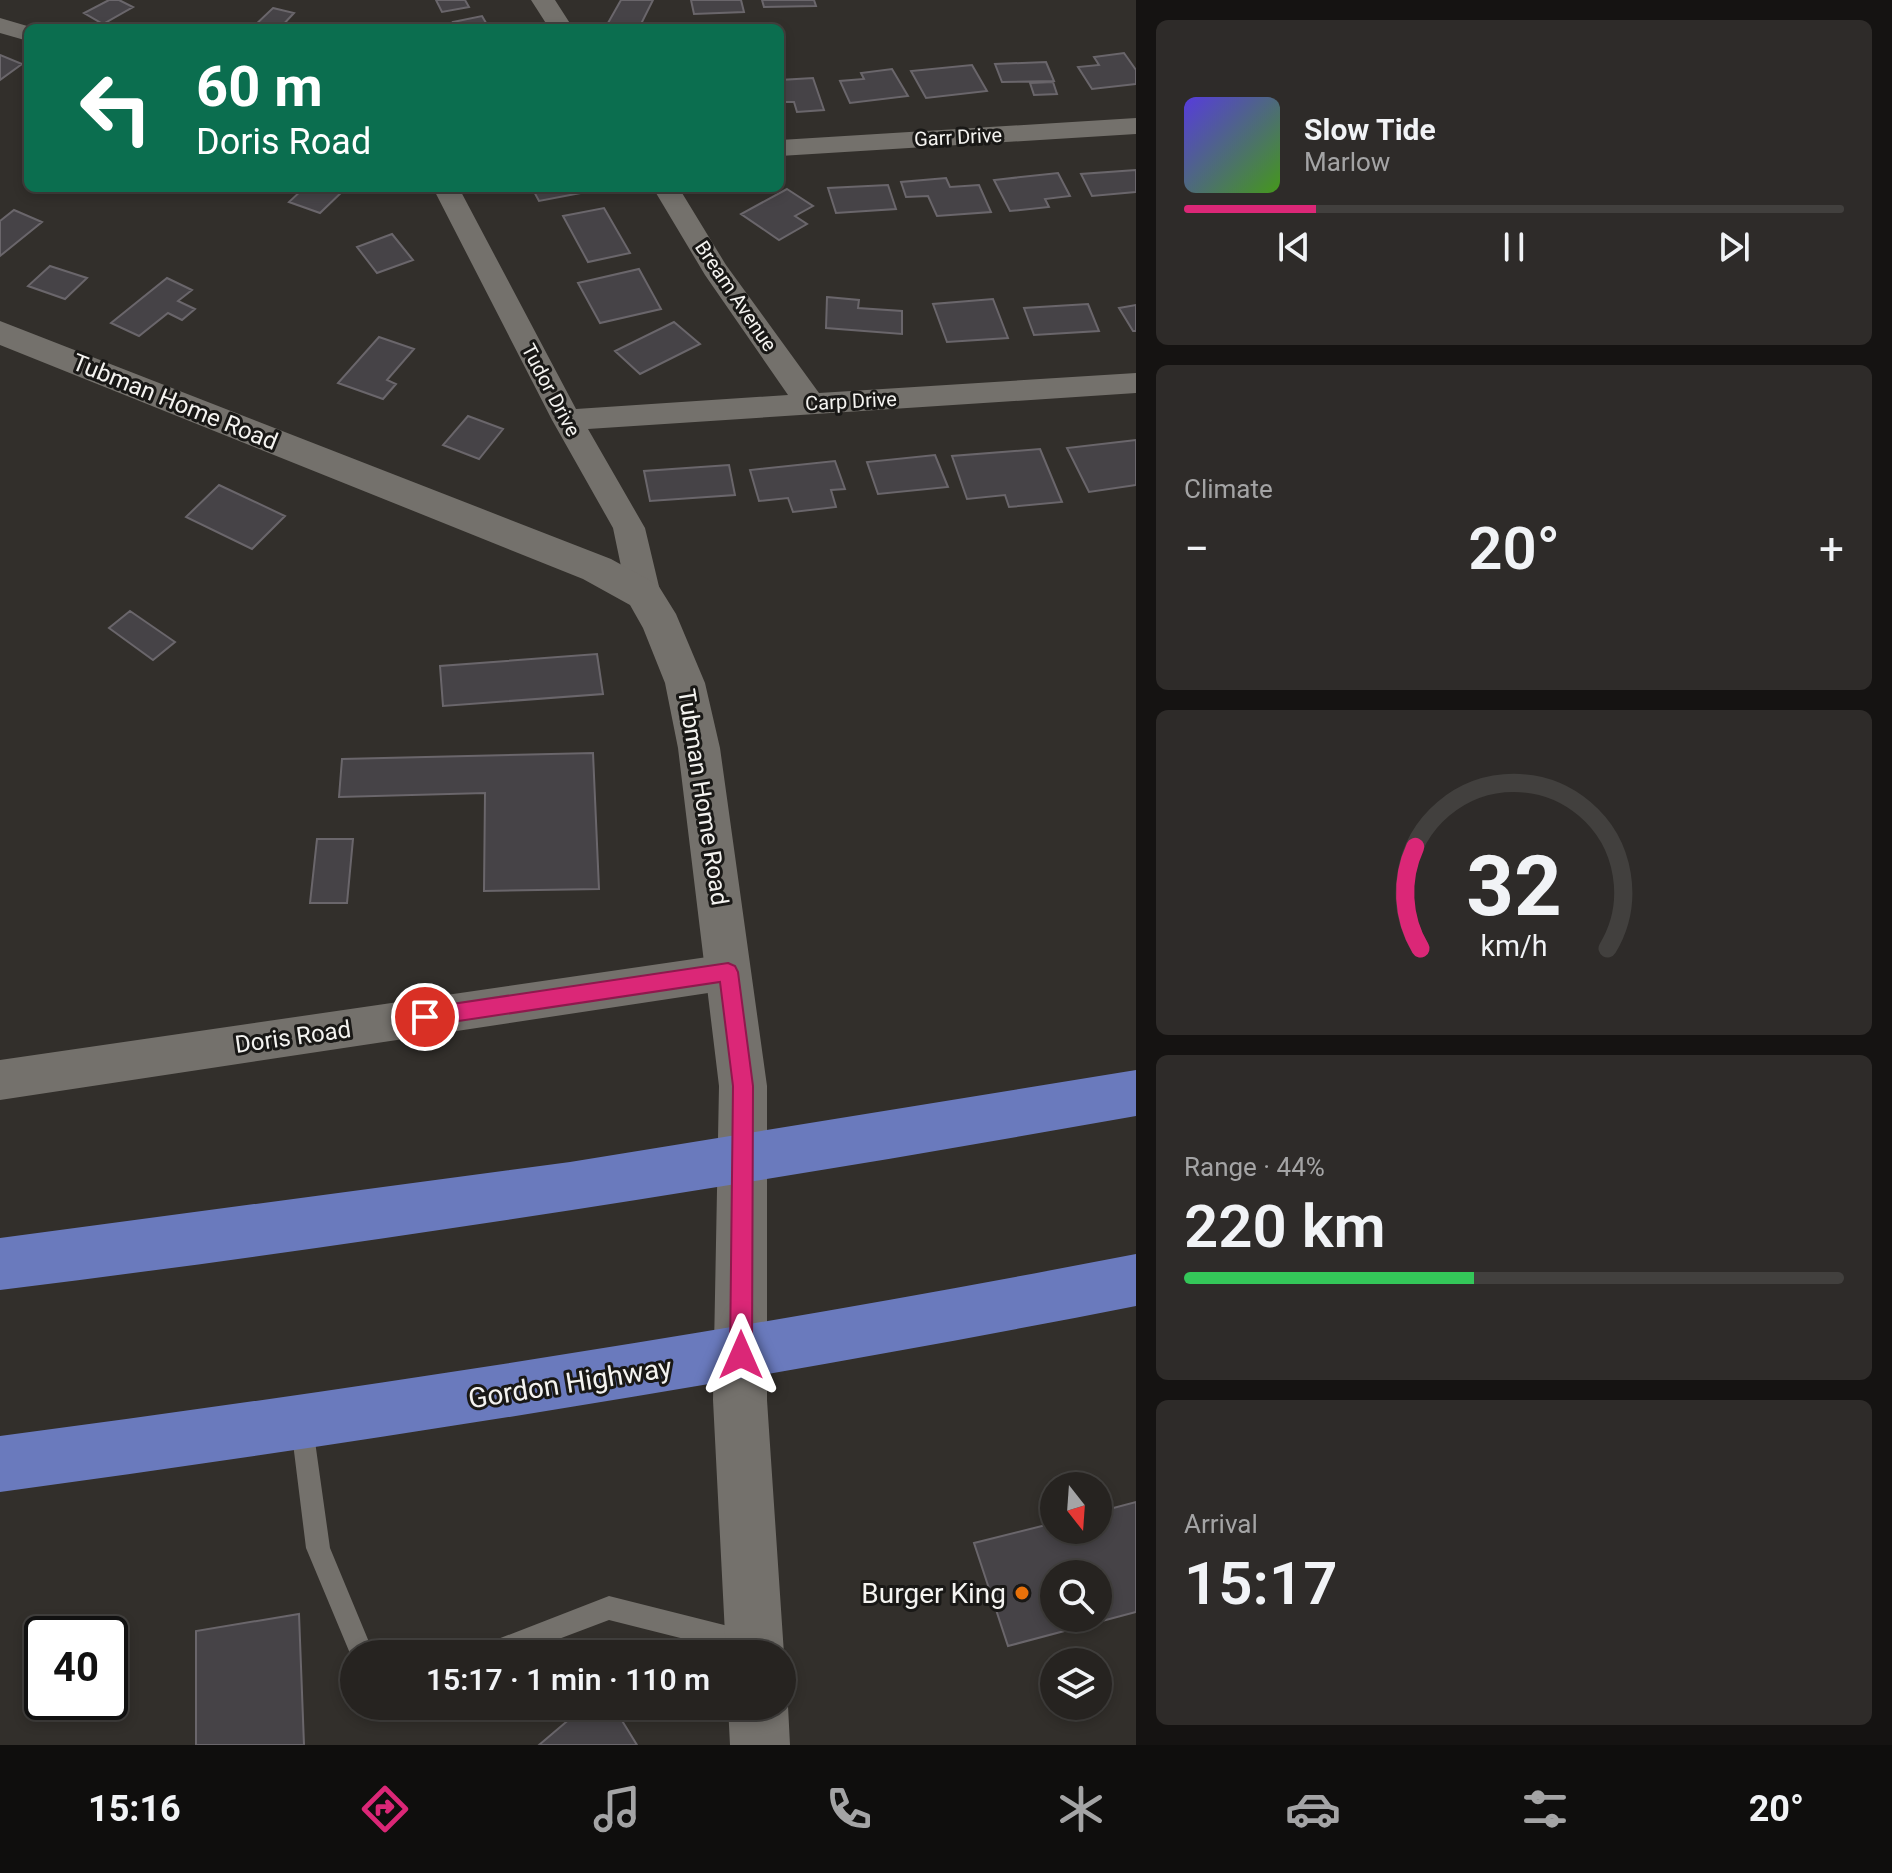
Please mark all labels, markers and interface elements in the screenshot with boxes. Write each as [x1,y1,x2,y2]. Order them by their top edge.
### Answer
text: 60 m [196,54,323,120]
icon: left [64,56,168,160]
text: Slow Tide [1304,112,1436,147]
text: Doris Road [196,121,371,163]
street label: Garr Drive [913,123,1003,151]
text: Marlow [1304,147,1390,177]
icon: previous [1272,225,1316,269]
icon: pause [1492,225,1536,269]
icon: next [1712,225,1756,269]
street label: Bream Avenue [690,236,782,356]
street label: Tudor Drive [517,340,585,440]
street label: Tubman Home Road [68,348,282,456]
street label: Carp Drive [805,387,897,415]
text: Climate [1184,474,1273,504]
text: 20° [1468,513,1560,584]
text: − [1184,523,1209,575]
text: + [1819,523,1844,575]
street label: Tubman Home Road [672,687,734,907]
text: 32 [1466,837,1562,934]
text: km/h [1480,929,1548,963]
pin [391,983,459,1051]
icon: arrive [403,995,447,1039]
street label: Doris Road [233,1015,353,1059]
text: Range · 44% [1184,1152,1325,1182]
text: 220 km [1184,1191,1386,1262]
position arrow [699,1313,783,1397]
street label: Gordon Highway [466,1351,674,1415]
north arrow [1040,1472,1112,1544]
map controls [1040,1472,1112,1720]
text: Arrival [1184,1509,1258,1539]
text: 15:17 [1184,1548,1337,1619]
button: search [1040,1560,1112,1632]
place label: Burger King [861,1577,1006,1610]
marker: Burger King [1013,1584,1031,1602]
speed limit sign: 40 [24,1616,128,1720]
button: layers [1040,1648,1112,1720]
text: 15:17 · 1 min · 110 m [426,1662,710,1697]
icon: directions [357,1781,413,1837]
icon: music [589,1781,645,1837]
icon: phone [821,1781,877,1837]
icon: climate [1053,1781,1109,1837]
icon: car [1285,1781,1341,1837]
icon: filters [1517,1781,1573,1837]
text: 15:16 [88,1788,181,1830]
text: 20° [1749,1788,1804,1830]

